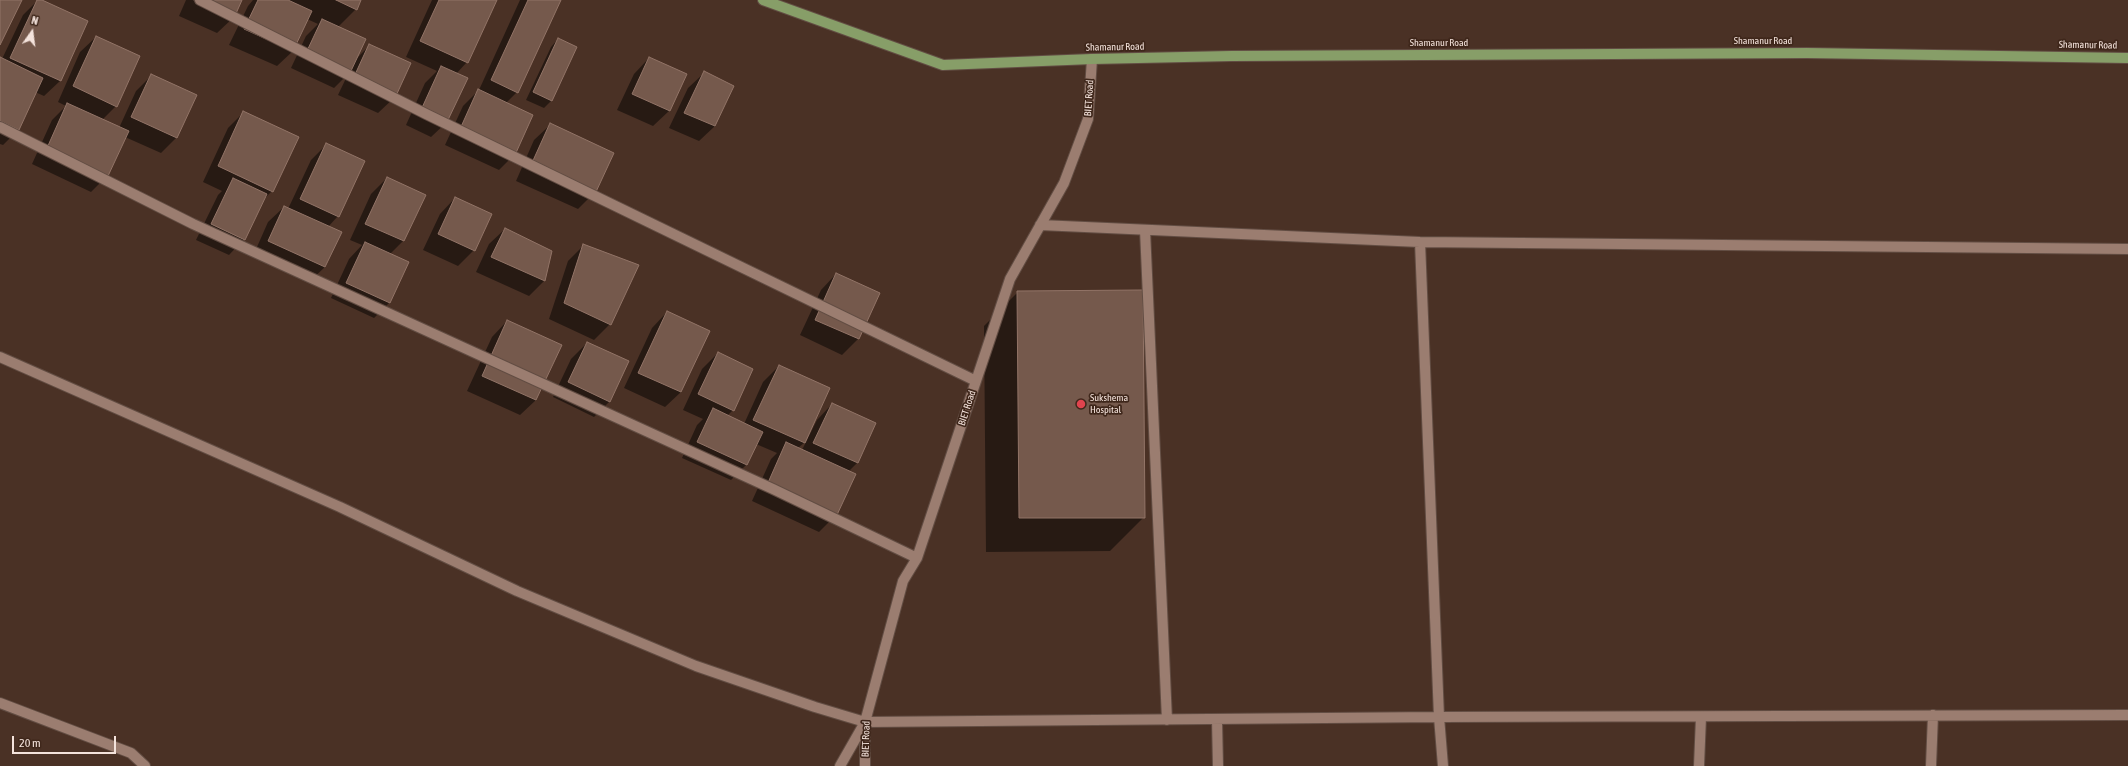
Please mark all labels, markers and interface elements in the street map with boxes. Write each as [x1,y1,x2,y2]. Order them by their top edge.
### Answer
north arrow [12,12,52,52]
text: N [30,14,40,27]
street label: Shamanur Road [1734,35,1792,47]
street label: Shamanur Road [1410,37,1468,49]
street label: Shamanur Road [2059,38,2117,52]
street label: Shamanur Road [1086,40,1144,54]
street label: BIET Road [1082,79,1096,117]
street label: BIET Road [956,389,978,427]
place label: Sukshema Hospital [1090,392,1128,416]
marker: Sukshema Hospital [1075,398,1087,410]
street label: BIET Road [859,721,873,757]
scale bar [14,728,118,754]
text: 20 m [19,736,41,750]

